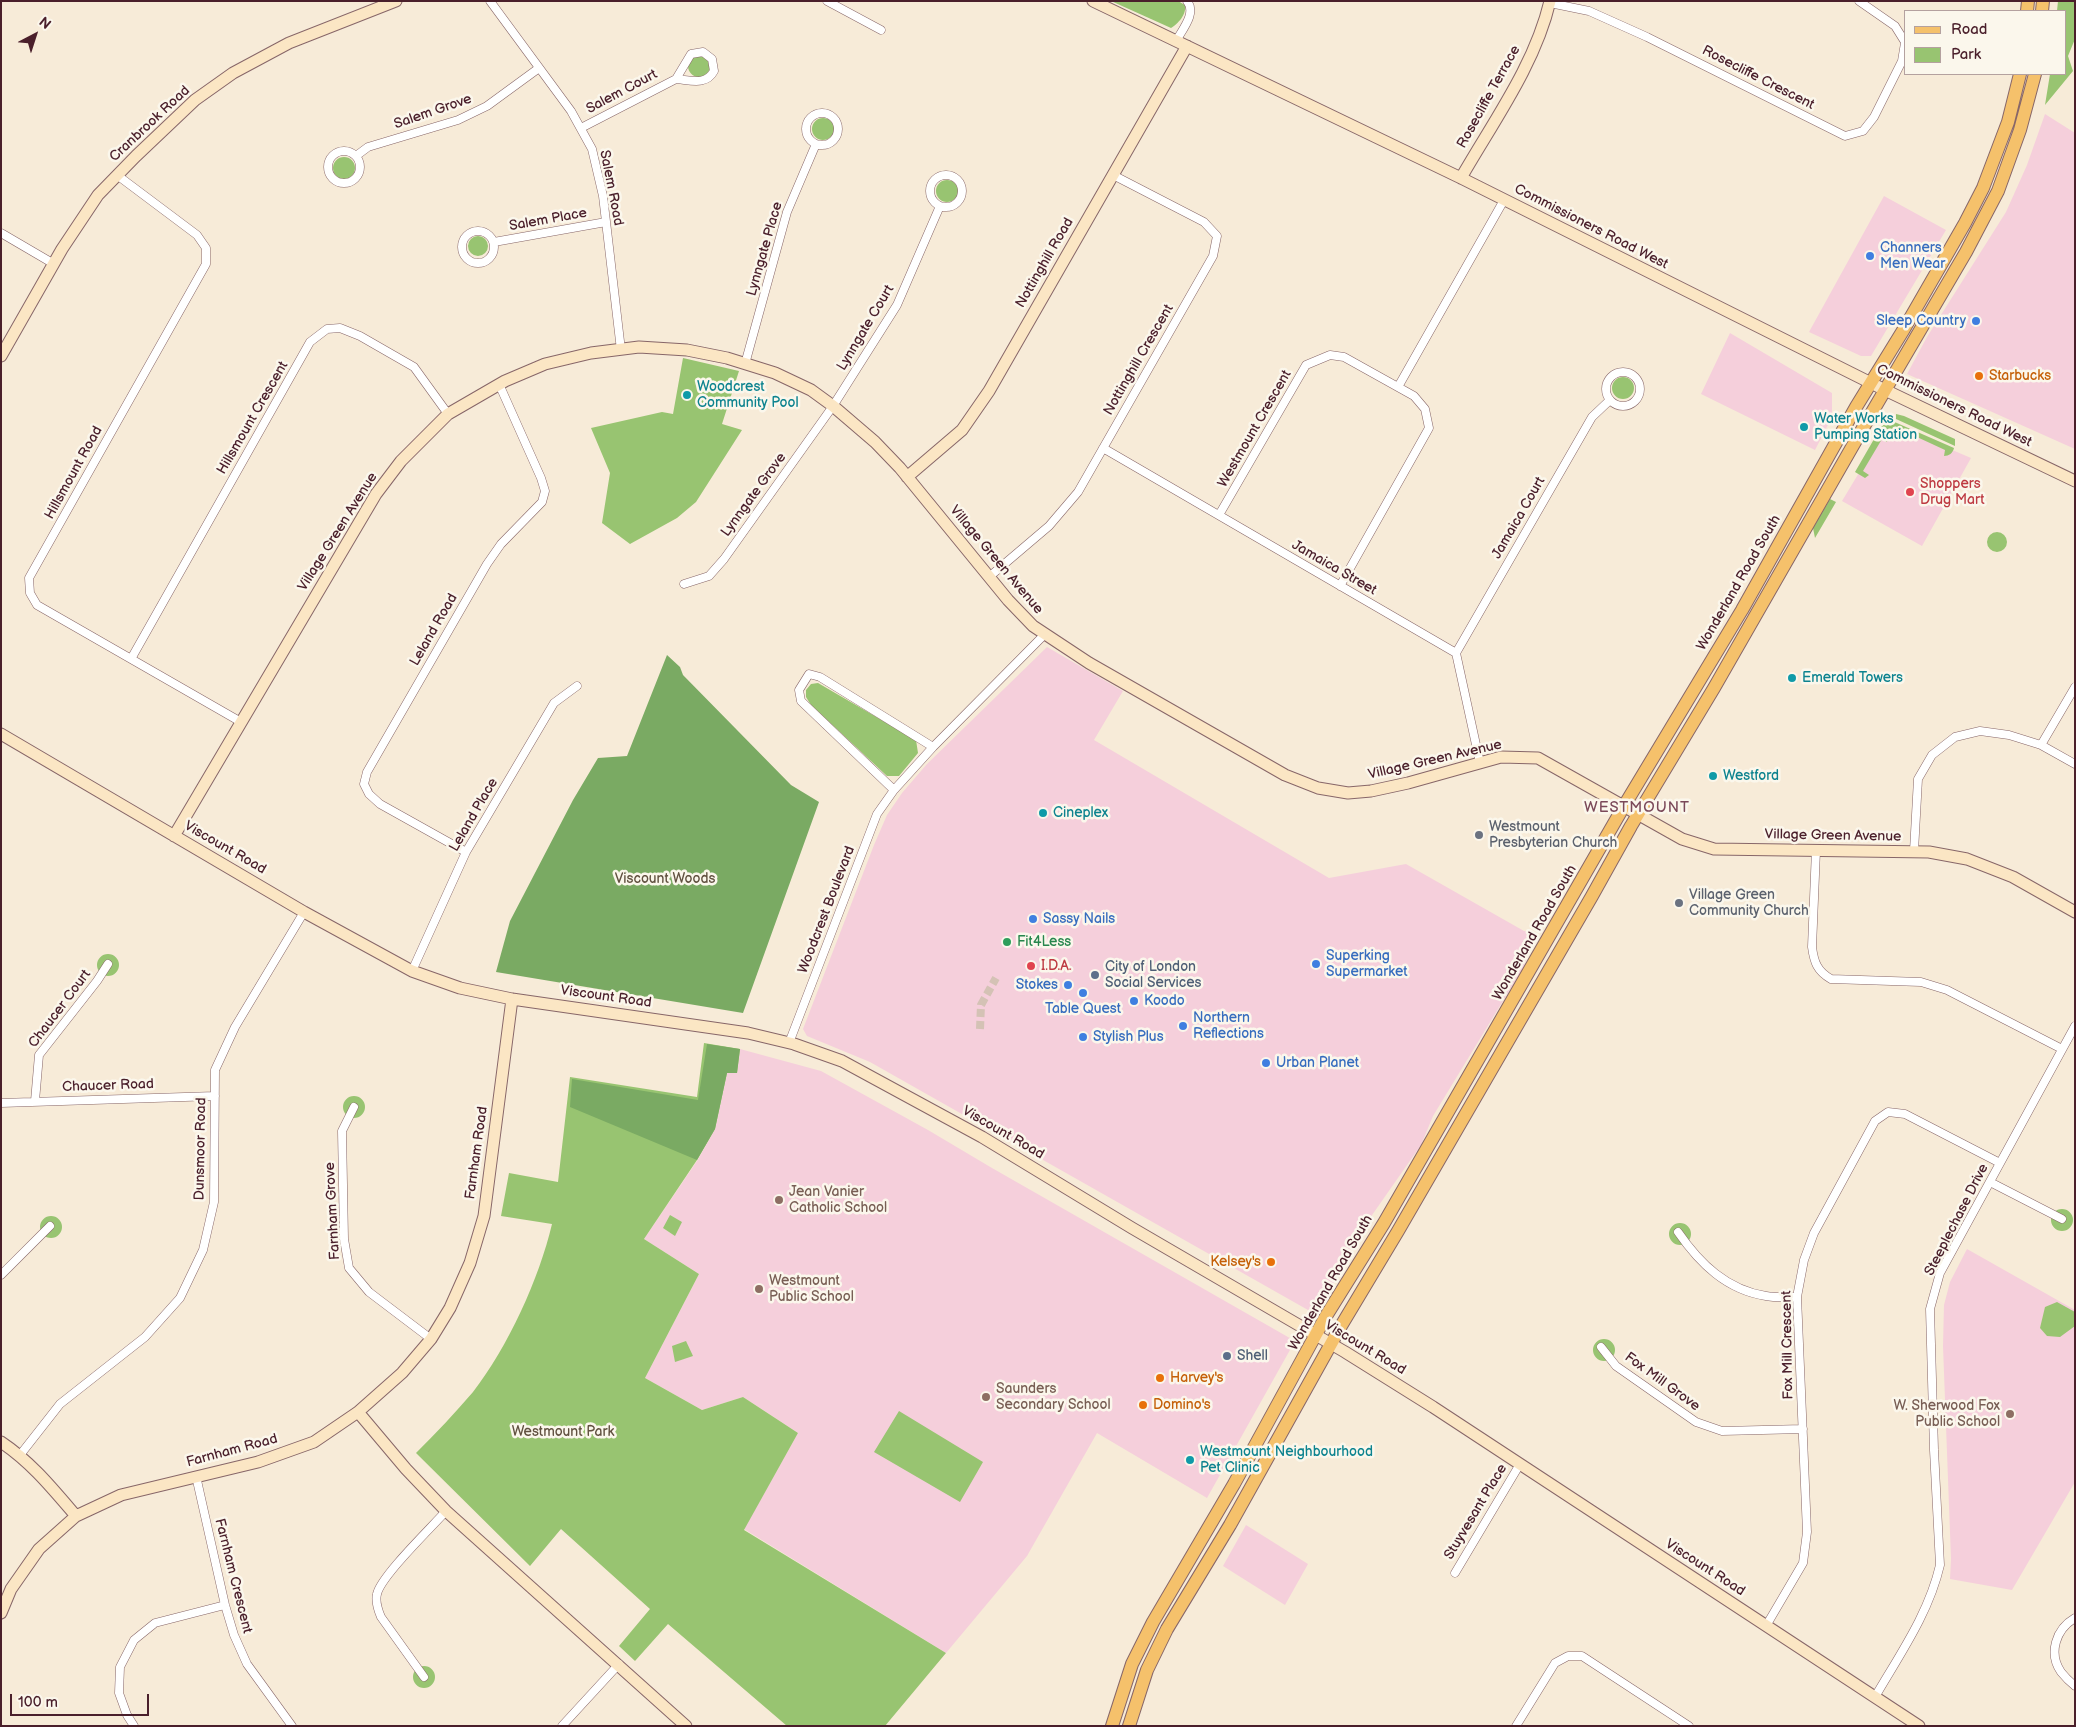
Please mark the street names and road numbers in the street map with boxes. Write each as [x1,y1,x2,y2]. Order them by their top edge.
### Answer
street label: Rosecliffe Crescent [1699,42,1817,114]
street label: Rosecliffe Terrace [1454,43,1524,151]
street label: Salem Court [584,66,660,118]
street label: Cranbrook Road [106,82,194,166]
street label: Salem Grove [392,91,474,133]
street label: Salem Road [595,149,627,227]
street label: Commissioners Road West [1511,181,1671,273]
street label: Lynngate Place [744,200,786,298]
street label: Salem Place [508,205,588,235]
street label: Nottinghill Road [1012,215,1078,311]
street label: Lynngate Court [834,282,898,374]
street label: Nottinghill Crescent [1100,302,1178,418]
street label: Hillsmount Crescent [214,358,292,478]
street label: Commissioners Road West [1874,361,2034,451]
street label: Westmount Crescent [1215,367,1295,491]
street label: Hillsmount Road [42,424,106,522]
street label: Lynngate Grove [718,450,790,540]
street label: Village Green Avenue [295,470,381,594]
street label: Jamaica Court [1489,474,1549,562]
street label: Village Green Avenue [946,502,1046,618]
street label: Wonderland Road South [1693,512,1785,654]
street label: Jamaica Street [1289,537,1379,599]
street label: Leland Road [407,591,461,669]
street label: Village Green Avenue [1367,736,1503,784]
street label: Leland Place [446,775,502,855]
street label: Viscount Road [181,818,269,878]
street label: Village Green Avenue [1765,826,1901,846]
street label: Woodcrest Boulevard [795,844,859,976]
street label: Wonderland Road South [1489,862,1581,1004]
street label: Chaucer Court [25,967,95,1051]
street label: Viscount Road [559,982,653,1012]
street label: Chaucer Road [62,1076,154,1096]
street label: Dunsmoor Road [192,1097,210,1201]
street label: Viscount Road [959,1103,1047,1163]
street label: Farnham Road [462,1105,492,1201]
street label: Steeplechase Drive [1921,1161,1993,1279]
street label: Farnham Grove [322,1162,344,1260]
street label: Wonderland Road South [1285,1212,1377,1354]
street label: Fox Mill Crescent [1779,1290,1797,1400]
street label: Viscount Road [1321,1317,1409,1379]
street label: Fox Mill Grove [1621,1349,1703,1415]
street label: Farnham Road [185,1431,279,1471]
street label: Stuyvesant Place [1441,1461,1511,1563]
street label: Farnham Crescent [211,1517,255,1635]
street label: Viscount Road [1662,1536,1748,1600]

